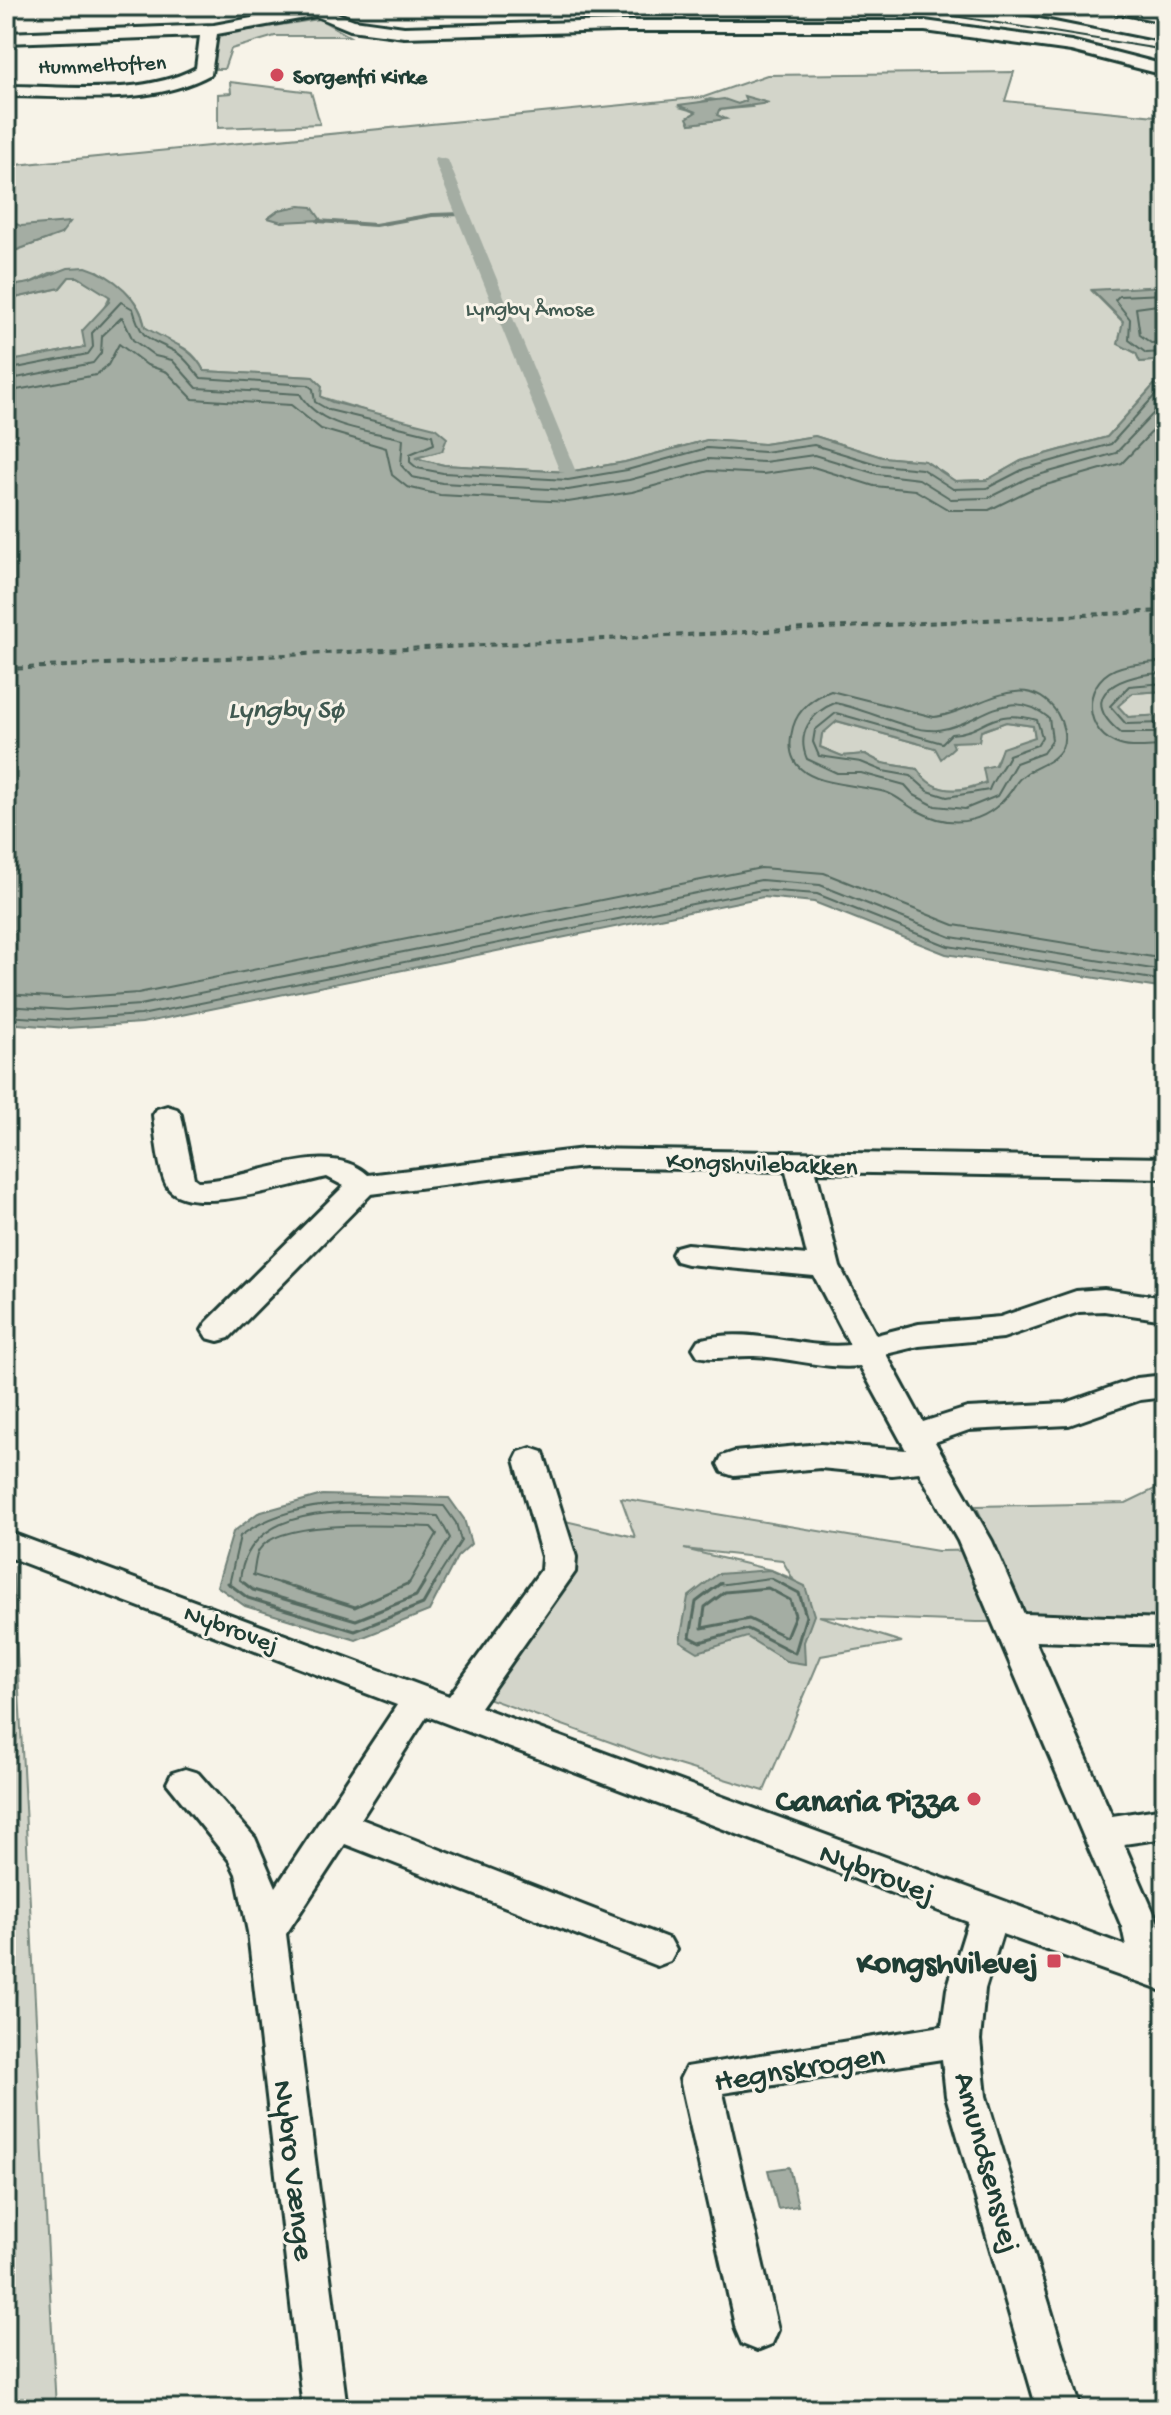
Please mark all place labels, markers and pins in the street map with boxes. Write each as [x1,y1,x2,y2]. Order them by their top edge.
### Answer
marker: Sorgenfri Kirke [268,66,286,84]
place label: Sorgenfri Kirke [293,66,428,92]
place label: Canaria Pizza [776,1785,960,1823]
marker: Canaria Pizza [965,1790,983,1808]
place label: Kongshvilevej [856,1947,1038,1985]
marker: Kongshvilevej [1045,1952,1063,1970]

